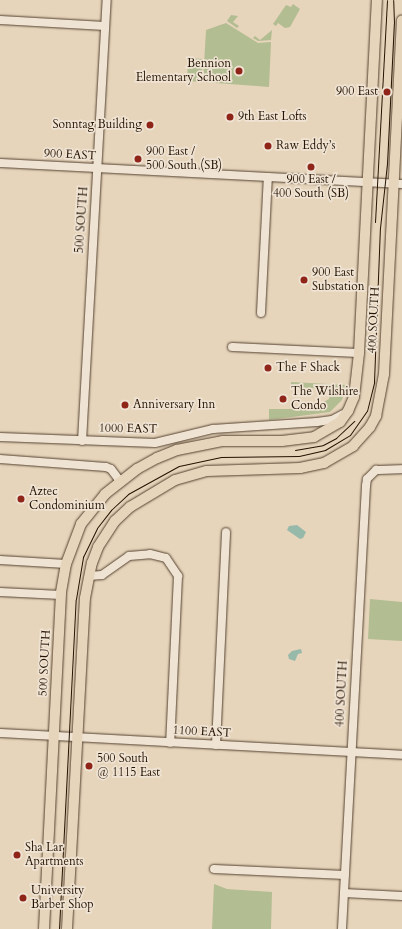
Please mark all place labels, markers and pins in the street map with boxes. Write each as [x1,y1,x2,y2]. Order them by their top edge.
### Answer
place label: Bennion Elementary School [136,57,231,85]
marker: Bennion Elementary School [234,66,244,76]
place label: 900 East [336,85,378,99]
marker: 900 East [381,86,393,98]
place label: 9th East Lofts [238,110,307,124]
marker: 9th East Lofts [225,112,235,122]
place label: Sonntag Building [52,118,142,132]
marker: Sonntag Building [145,120,155,130]
place label: Raw Eddy’s [276,139,336,153]
marker: Raw Eddy’s [263,141,273,151]
place label: 900 East / 500 South (SB) [146,145,222,173]
marker: 900 East / 500 South (SB) [133,154,143,164]
marker: 900 East / 400 South (SB) [306,162,316,172]
place label: 900 East / 400 South (SB) [273,173,349,201]
place label: 900 East Substation [312,266,364,294]
marker: 900 East Substation [299,275,309,285]
place label: The F Shack [276,361,340,375]
marker: The F Shack [263,363,273,373]
place label: The Wilshire Condo [291,385,359,413]
marker: The Wilshire Condo [278,394,288,404]
place label: Anniversary Inn [133,398,215,412]
marker: Anniversary Inn [120,400,130,410]
place label: Aztec Condominium [29,485,105,513]
marker: Aztec Condominium [16,494,26,504]
place label: 500 South @ 1115 East [97,752,160,780]
marker: 500 South @ 1115 East [84,761,94,771]
place label: Sha Lar Apartments [25,841,84,869]
marker: Sha Lar Apartments [12,850,22,860]
place label: University Barber Shop [31,884,94,912]
marker: University Barber Shop [18,893,28,903]

